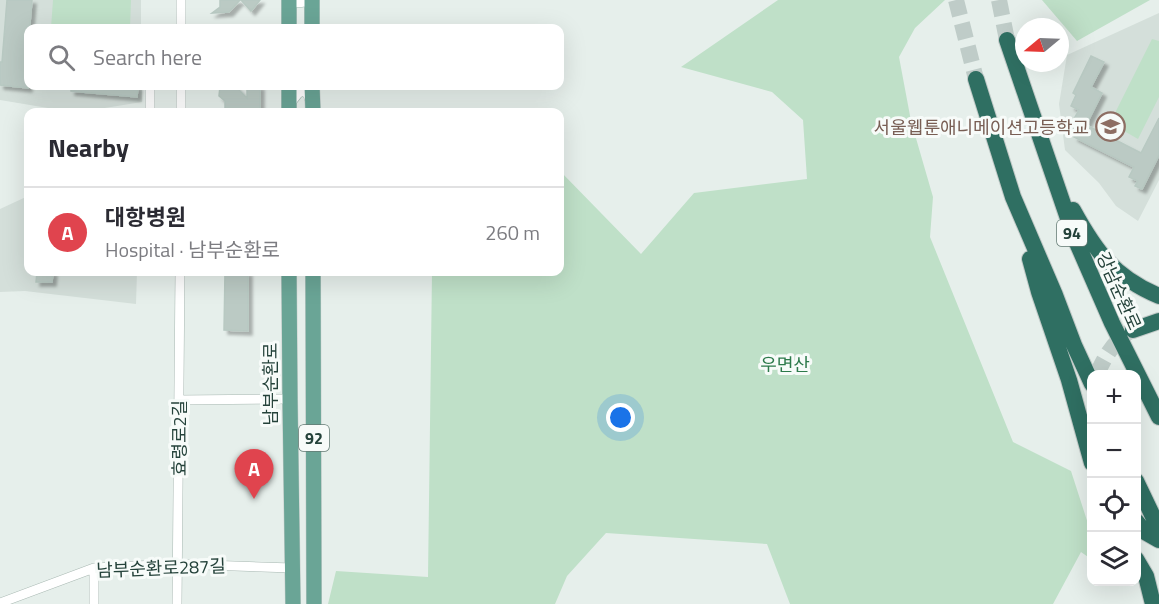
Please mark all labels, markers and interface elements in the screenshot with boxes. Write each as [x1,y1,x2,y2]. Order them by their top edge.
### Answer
north arrow [1015,18,1069,72]
search box [24,24,564,90]
text: Search here [93,40,202,74]
icon: search [45,41,78,74]
school or university icon: 서울웹툰애니메이션고등학교 [1094,111,1126,143]
place label: 서울웹툰애니메이션고등학교 [874,114,1089,141]
text: Nearby [48,128,129,167]
text: 대항병원 [105,200,186,234]
text: A [61,217,74,248]
text: 260 m [485,217,540,248]
road number: 94 [1057,220,1087,246]
text: Hospital · 남부순환로 [105,234,280,265]
street label: 강남순환로 [1090,248,1148,334]
street label: 남부순환로 [257,343,284,425]
park label: 우면산 [760,351,810,378]
map controls [1087,370,1141,586]
button: + [1087,370,1141,424]
street label: 효령로2길 [166,400,193,476]
your location [606,403,635,432]
button: − [1087,424,1141,478]
road number: 92 [299,425,329,451]
pin: A [234,450,274,499]
button: locate [1087,478,1141,532]
button: layers [1087,532,1141,586]
street label: 남부순환로287길 [96,552,226,584]

